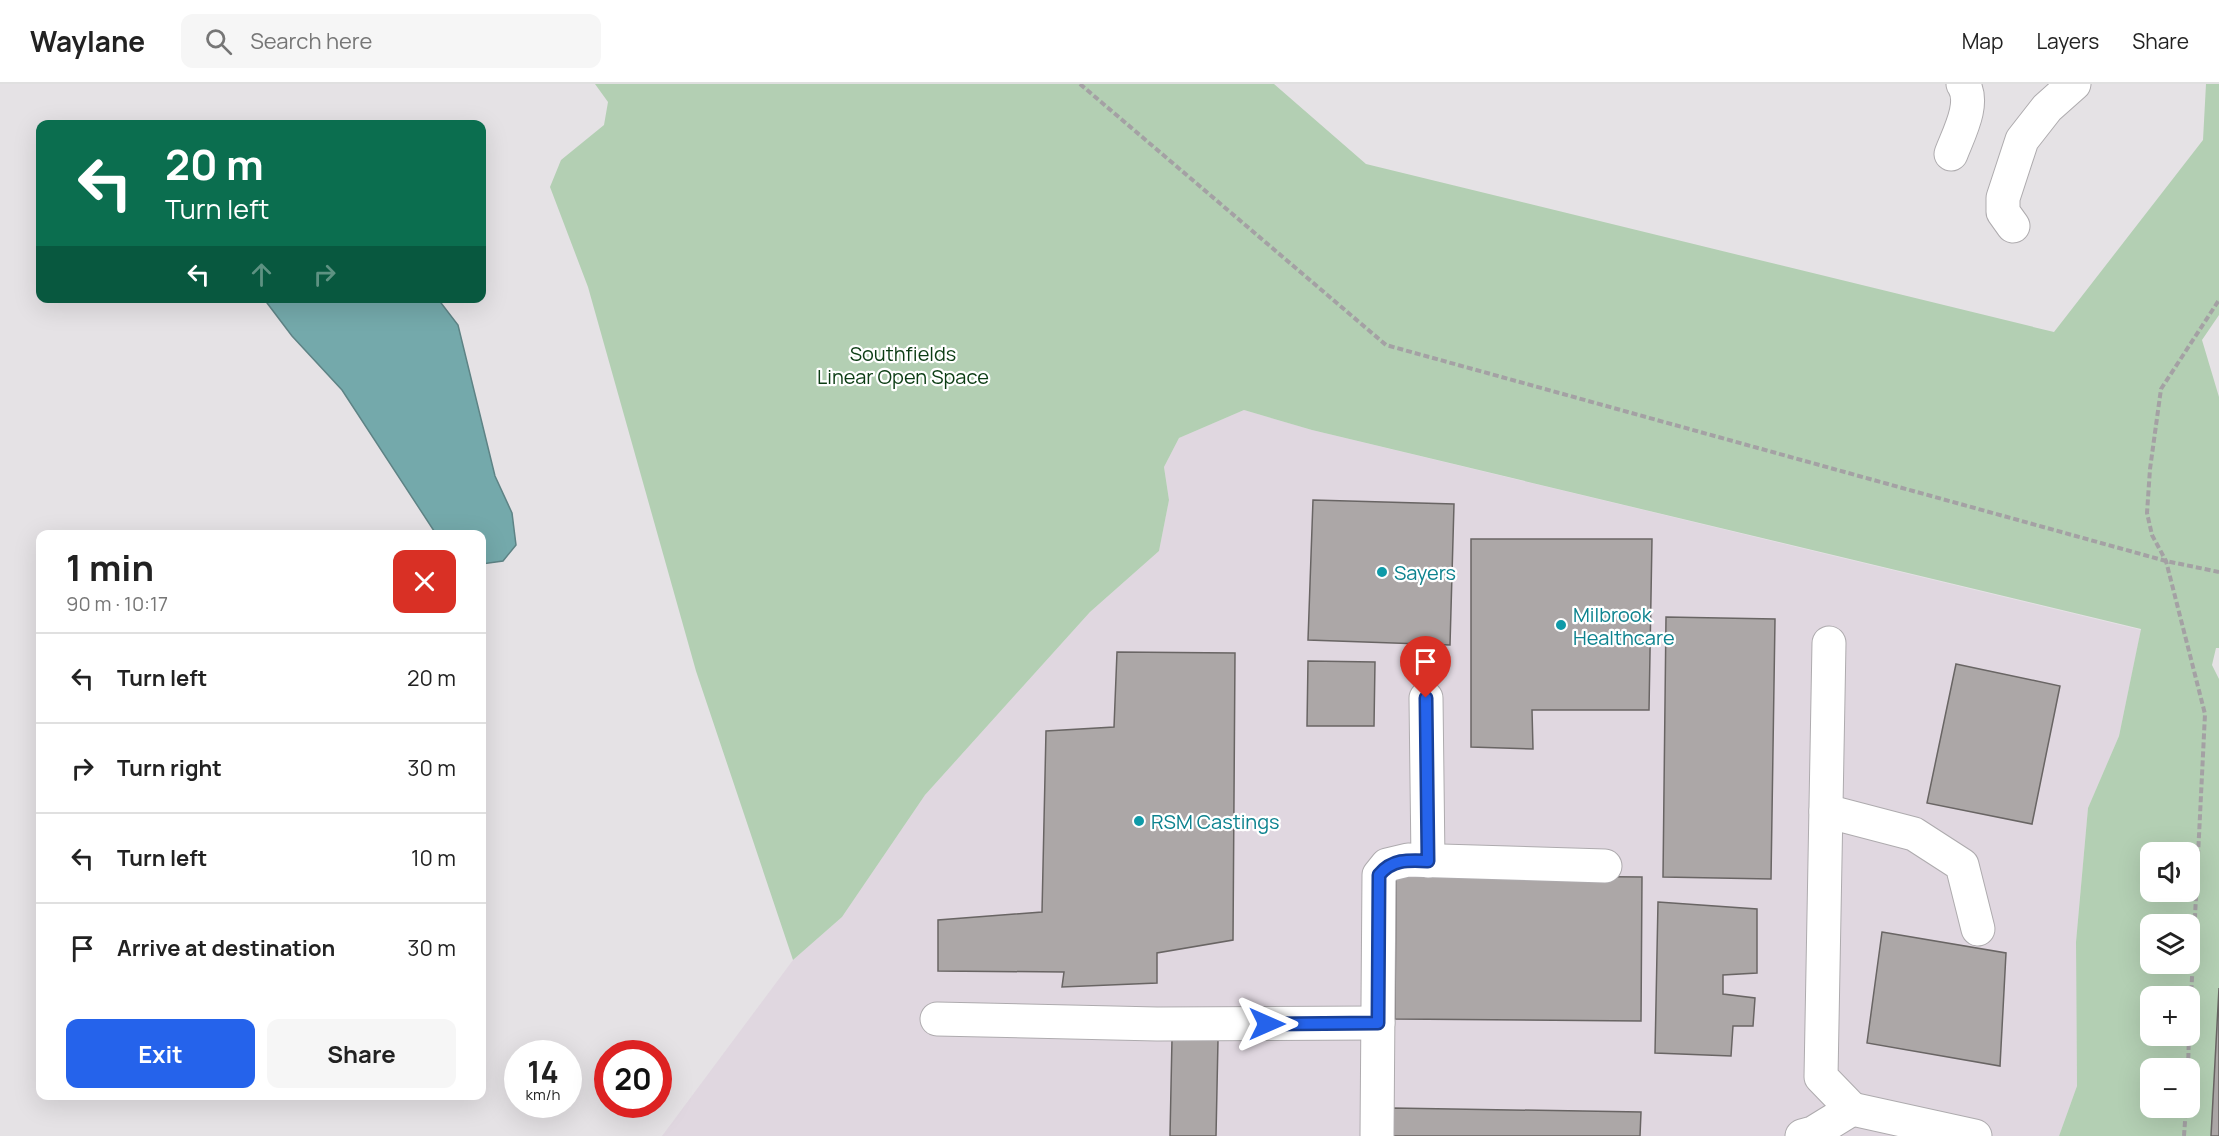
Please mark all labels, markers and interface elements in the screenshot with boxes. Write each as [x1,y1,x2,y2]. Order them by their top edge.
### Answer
search box [181,14,601,68]
text: Waylane [30,22,145,60]
icon: search [202,25,235,58]
text: Search here [250,26,372,56]
text: Map [1962,27,2003,55]
text: Layers [2036,27,2099,55]
text: Share [2132,27,2189,55]
text: 20 m [165,135,264,193]
icon: left [66,144,144,222]
text: Turn left [165,190,269,227]
icon: left [182,258,215,291]
icon: ahead [245,258,278,291]
icon: right [308,258,341,291]
park label: Southfields Linear Open Space [817,340,989,390]
text: 1 min [66,543,154,592]
button: close [393,550,456,613]
place label: Sayers [1394,559,1456,586]
marker: Sayers [1375,565,1389,579]
text: 90 m · 10:17 [66,590,168,617]
place label: Milbrook Healthcare [1573,601,1675,651]
marker: Milbrook Healthcare [1554,618,1568,632]
pin [1400,636,1451,698]
icon: arrive [1409,645,1442,678]
icon: left [66,662,99,695]
text: Turn left [117,663,207,693]
text: 20 m [407,663,456,693]
icon: right [66,752,99,785]
text: Turn right [117,753,222,783]
text: 30 m [407,753,456,783]
place label: RSM Castings [1151,808,1280,835]
marker: RSM Castings [1132,814,1146,828]
icon: left [66,842,99,875]
map controls [2140,842,2200,1118]
button: sound [2140,842,2200,902]
text: Turn left [117,843,207,873]
text: 10 m [411,843,456,873]
button: layers [2140,914,2200,974]
icon: arrive [66,932,99,965]
text: Arrive at destination [117,933,335,963]
text: 30 m [407,933,456,963]
button: + [2140,986,2200,1046]
position arrow [1235,992,1299,1056]
button: Exit [66,1019,255,1088]
button: Share [267,1019,456,1088]
speed limit sign: 20 [594,1040,672,1118]
text: 14 [527,1051,559,1092]
button: − [2140,1058,2200,1118]
text: km/h [526,1084,560,1105]

